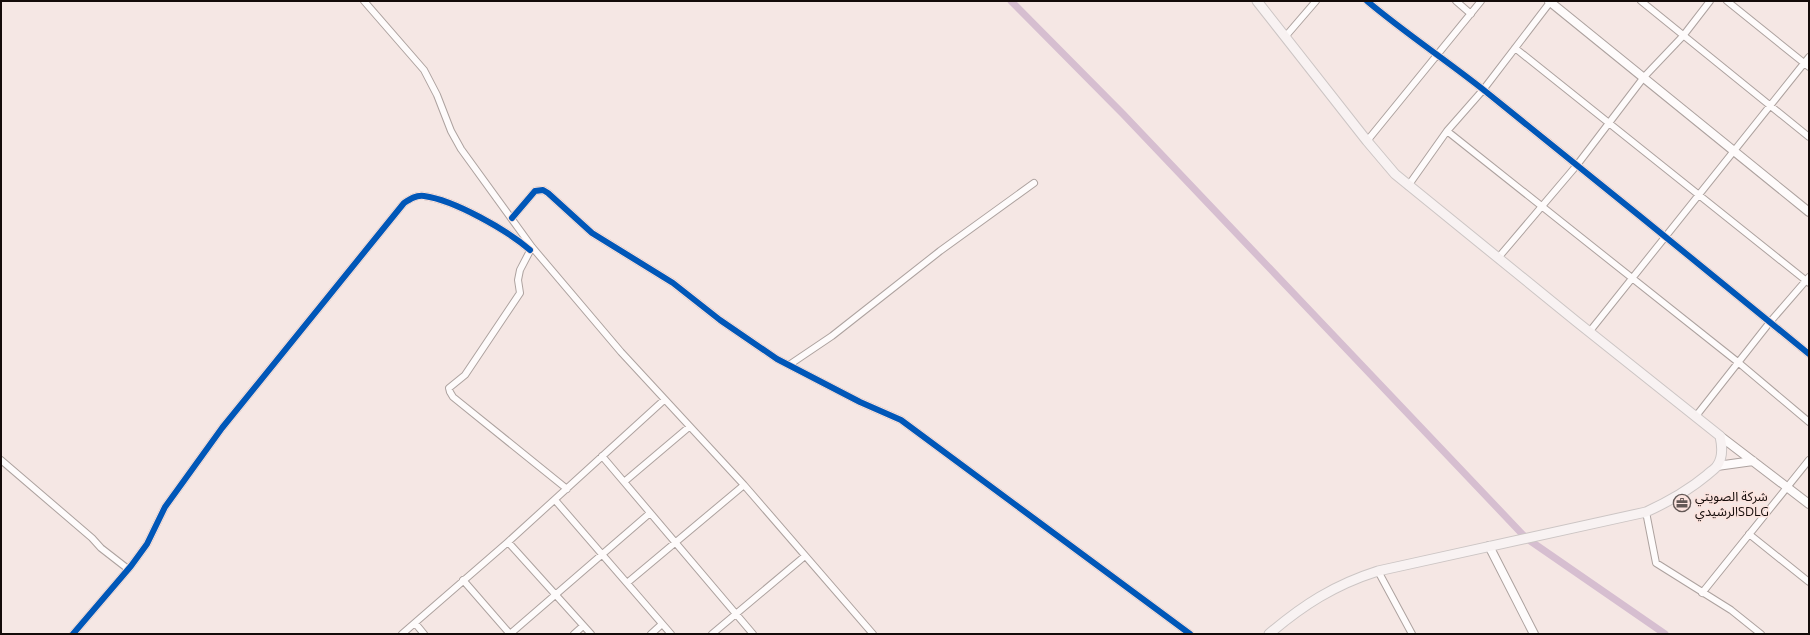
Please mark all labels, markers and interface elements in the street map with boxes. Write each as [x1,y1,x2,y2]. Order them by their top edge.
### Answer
place label: شركة الصويتي الرشيديSDLG [1695,489,1769,522]
office icon: شركة الصويتي الرشيديSDLG [1672,493,1692,513]

